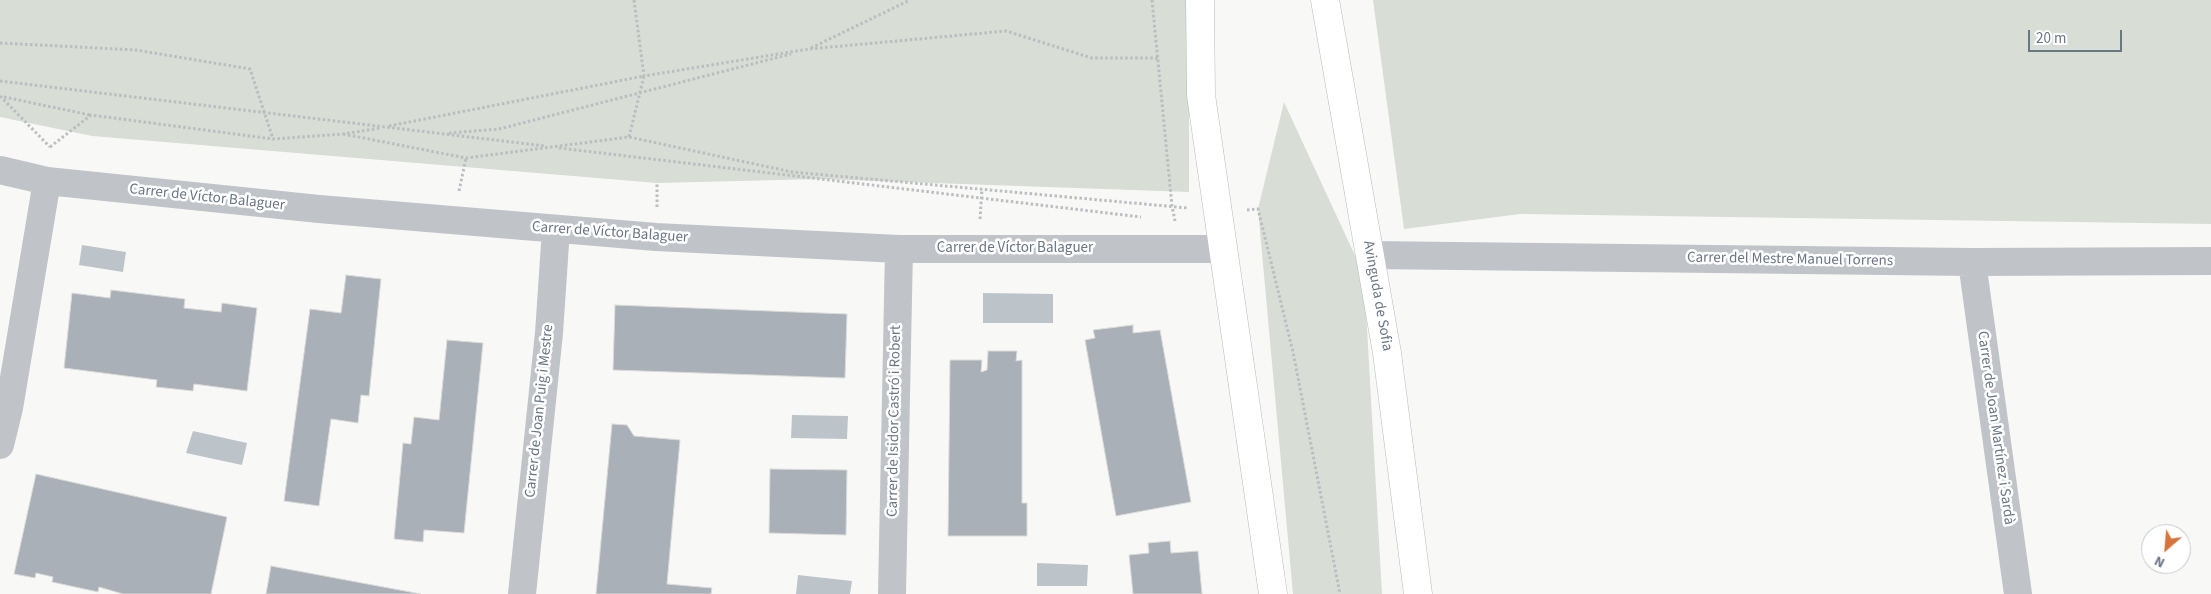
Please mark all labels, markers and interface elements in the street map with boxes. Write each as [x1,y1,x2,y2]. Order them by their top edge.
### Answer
scale bar [2031,20,2125,52]
text: 20 m [2036,28,2066,49]
street label: Carrer de Víctor Balaguer [128,181,286,215]
street label: Carrer de Víctor Balaguer [531,219,689,247]
street label: Avinguda de Sofia [1358,239,1396,353]
street label: Carrer de Víctor Balaguer [937,240,1093,258]
street label: Carrer del Mestre Manuel Torrens [1687,249,1893,271]
street label: Carrer de Joan Puig i Mestre [522,323,558,499]
street label: Carrer de Isidor Castró i Robert [884,325,906,517]
street label: Carrer de Joan Martínez i Sardà [1972,330,2018,526]
north arrow [2141,524,2191,574]
text: N [2151,550,2168,572]

